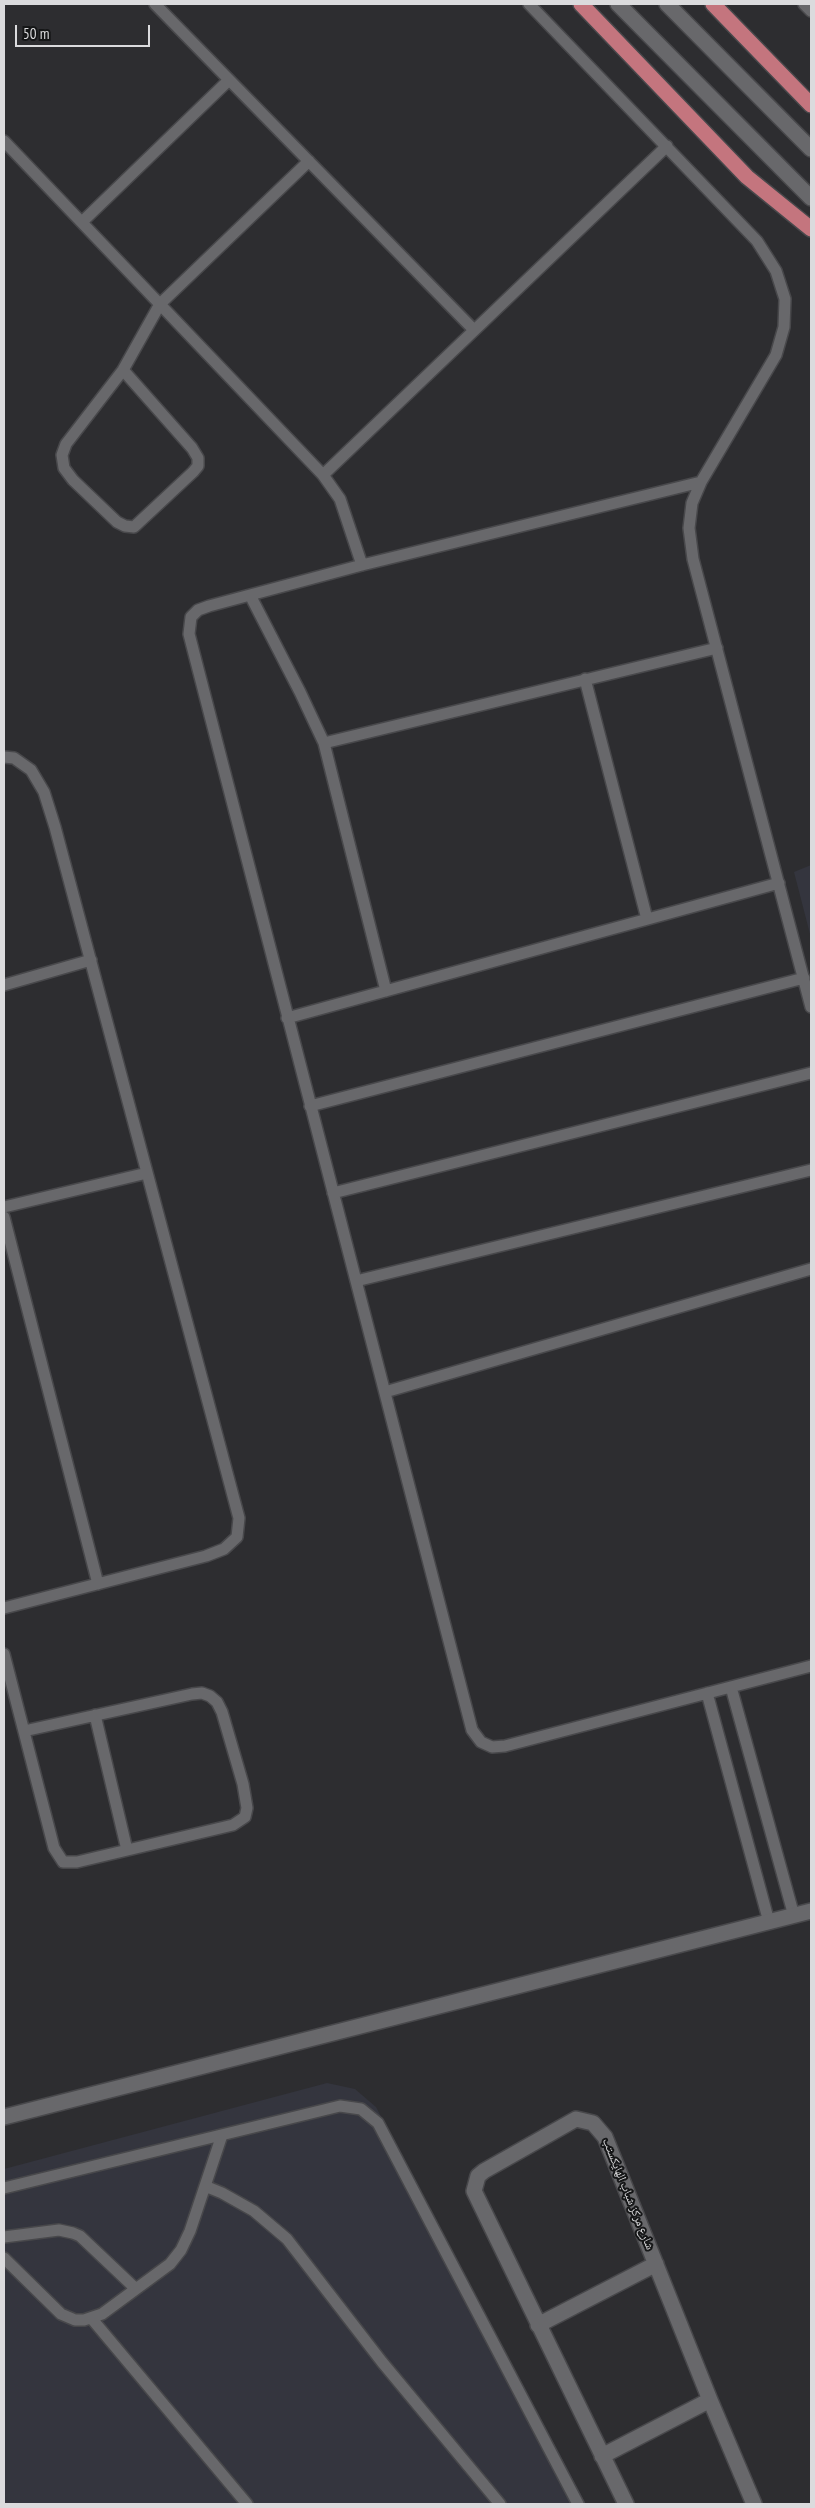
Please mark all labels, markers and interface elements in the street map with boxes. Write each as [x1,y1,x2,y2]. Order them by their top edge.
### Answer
scale bar [18,15,152,47]
text: 50 m [23,24,49,43]
street label: شارع مركز شباب الهايكستب [599,2136,657,2252]

